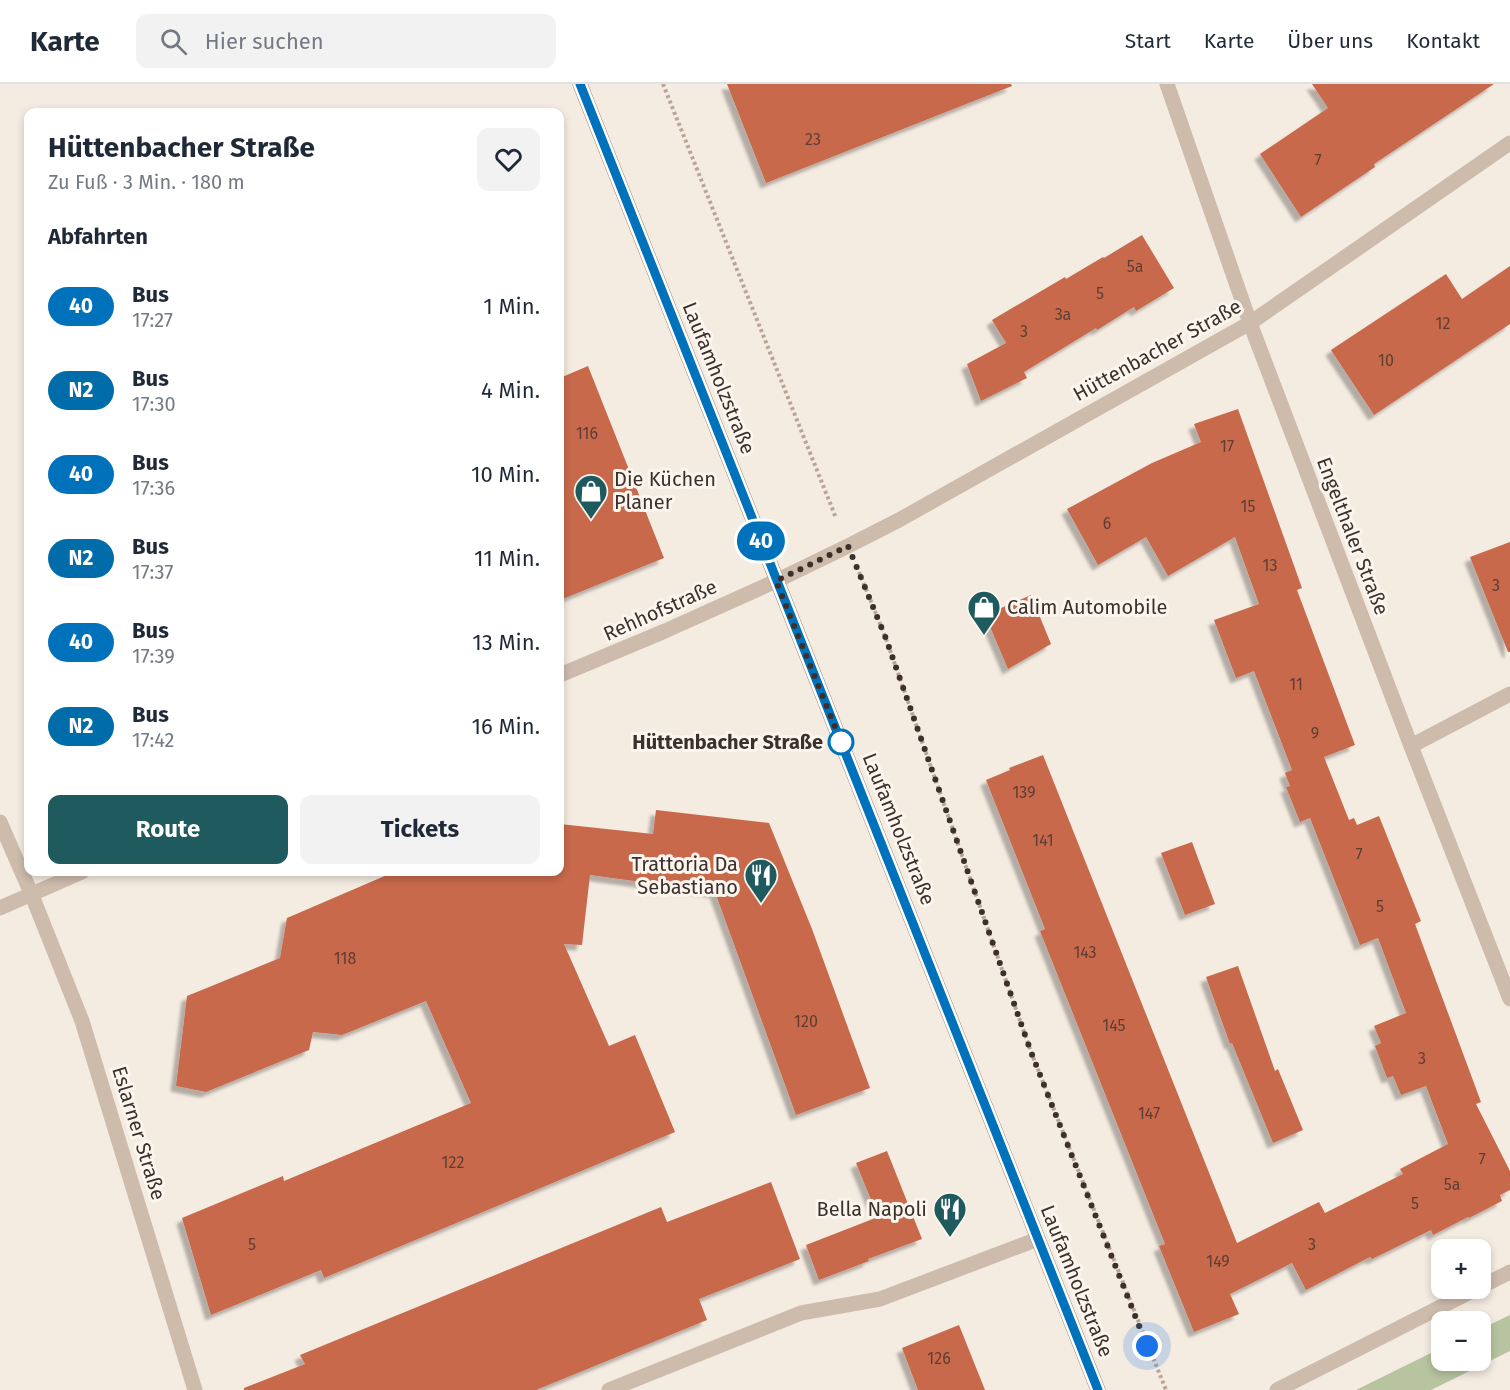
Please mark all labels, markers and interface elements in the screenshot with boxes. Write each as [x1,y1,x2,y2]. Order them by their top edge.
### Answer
search box [136,14,556,68]
text: Karte [30,25,100,58]
icon: search [157,25,190,58]
text: Hier suchen [205,28,324,55]
text: Start [1125,28,1171,54]
text: Karte [1204,28,1254,54]
text: Über uns [1287,28,1373,54]
text: Kontakt [1406,28,1480,54]
button: heart [477,128,540,191]
house number: 23 [805,130,821,149]
text: Hüttenbacher Straße [48,131,315,164]
house number: 7 [1314,151,1322,170]
text: Zu Fuß · 3 Min. · 180 m [48,170,245,194]
text: Abfahrten [48,223,148,250]
house number: 5a [1127,257,1143,276]
text: Bus [132,281,169,308]
house number: 5 [1096,284,1104,303]
text: 40 [69,293,93,319]
text: 1 Min. [483,293,540,320]
street label: Hüttenbacher Straße [1069,294,1245,406]
street label: Laufamholzstraße [678,298,760,458]
house number: 3a [1055,305,1071,324]
text: 17:27 [132,308,173,332]
house number: 12 [1436,314,1450,333]
house number: 3 [1020,322,1028,341]
house number: 10 [1378,351,1394,370]
text: Bus [132,365,169,392]
text: N2 [69,377,93,403]
text: 4 Min. [481,377,540,404]
text: 17:30 [132,392,176,416]
house number: 116 [576,424,598,443]
house number: 17 [1220,437,1234,456]
text: Bus [132,449,169,476]
street label: Engelthaler Straße [1312,454,1394,618]
text: 40 [69,461,93,487]
text: 10 Min. [471,461,540,488]
place label: Die Küchen Planer [614,467,716,514]
shop icon: Die Küchen Planer [573,473,609,520]
text: 17:36 [132,476,175,500]
house number: 15 [1241,497,1255,516]
house number: 6 [1103,514,1111,533]
line badge: 40 [734,522,788,560]
text: 40 [749,528,773,554]
text: Bus [132,533,169,560]
text: N2 [69,545,93,571]
text: 11 Min. [474,545,540,572]
house number: 13 [1263,556,1277,575]
text: 17:37 [132,560,173,584]
street label: Rehhofstraße [600,574,720,646]
house number: 3 [1492,576,1500,595]
shop icon: Calim Automobile [966,589,1002,636]
place label: Calim Automobile [1007,595,1167,619]
text: Bus [132,617,169,644]
text: 40 [69,629,93,655]
text: 13 Min. [472,629,540,656]
text: 17:39 [132,644,175,668]
house number: 11 [1289,675,1303,694]
text: Bus [132,701,169,728]
text: N2 [69,713,93,739]
text: 16 Min. [471,713,540,740]
house number: 9 [1311,724,1319,743]
text: 17:42 [132,728,174,752]
marker: Hüttenbacher Straße [828,729,854,755]
place label: Hüttenbacher Straße [632,730,823,754]
street label: Laufamholzstraße [858,749,940,909]
house number: 139 [1012,783,1036,802]
button: Route [48,795,288,864]
button: Tickets [300,795,540,864]
house number: 141 [1032,831,1054,850]
house number: 7 [1355,845,1363,864]
place label: Trattoria Da Sebastiano [631,852,738,899]
restaurant icon: Trattoria Da Sebastiano [743,857,779,904]
house number: 5 [1376,897,1384,916]
house number: 143 [1073,943,1097,962]
house number: 118 [334,949,356,968]
house number: 120 [794,1012,818,1031]
house number: 145 [1102,1016,1126,1035]
house number: 3 [1418,1049,1426,1068]
street label: Eslarner Straße [107,1063,171,1203]
house number: 147 [1138,1104,1160,1123]
house number: 7 [1478,1150,1486,1169]
house number: 122 [442,1153,464,1172]
house number: 5a [1444,1175,1460,1194]
restaurant icon: Bella Napoli [932,1191,968,1238]
house number: 5 [1411,1194,1419,1213]
place label: Bella Napoli [817,1197,927,1221]
street label: Laufamholzstraße [1036,1201,1118,1361]
house number: 5 [248,1235,256,1254]
house number: 3 [1308,1235,1316,1254]
map controls [1431,1239,1491,1371]
button: + [1431,1239,1491,1299]
house number: 149 [1206,1252,1230,1271]
button: − [1431,1311,1491,1371]
your location [1132,1331,1162,1361]
house number: 126 [927,1349,951,1368]

